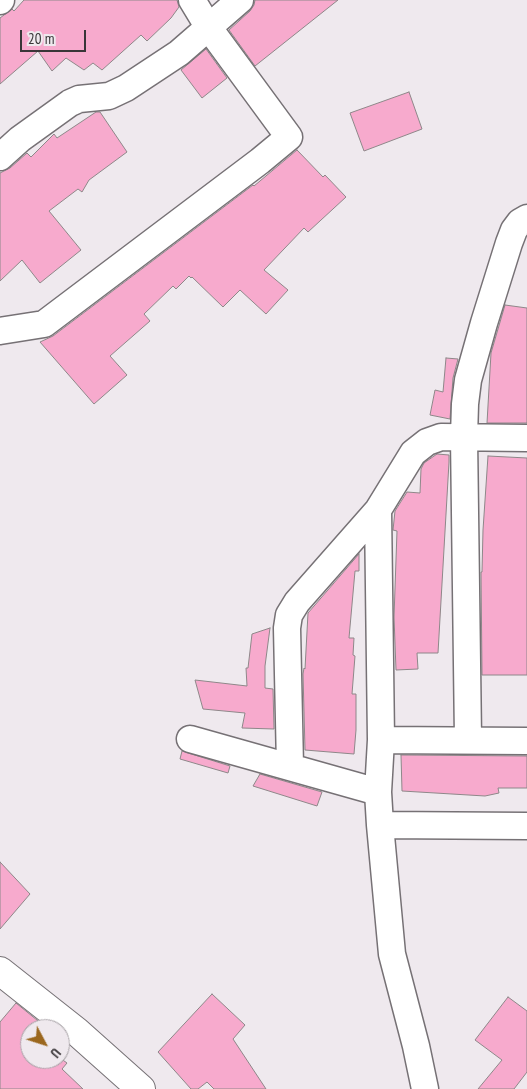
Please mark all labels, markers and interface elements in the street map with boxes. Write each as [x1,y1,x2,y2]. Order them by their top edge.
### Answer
scale bar [22,20,89,52]
text: 20 m [28,29,54,48]
north arrow [20,1019,70,1069]
text: U [47,1044,65,1062]

